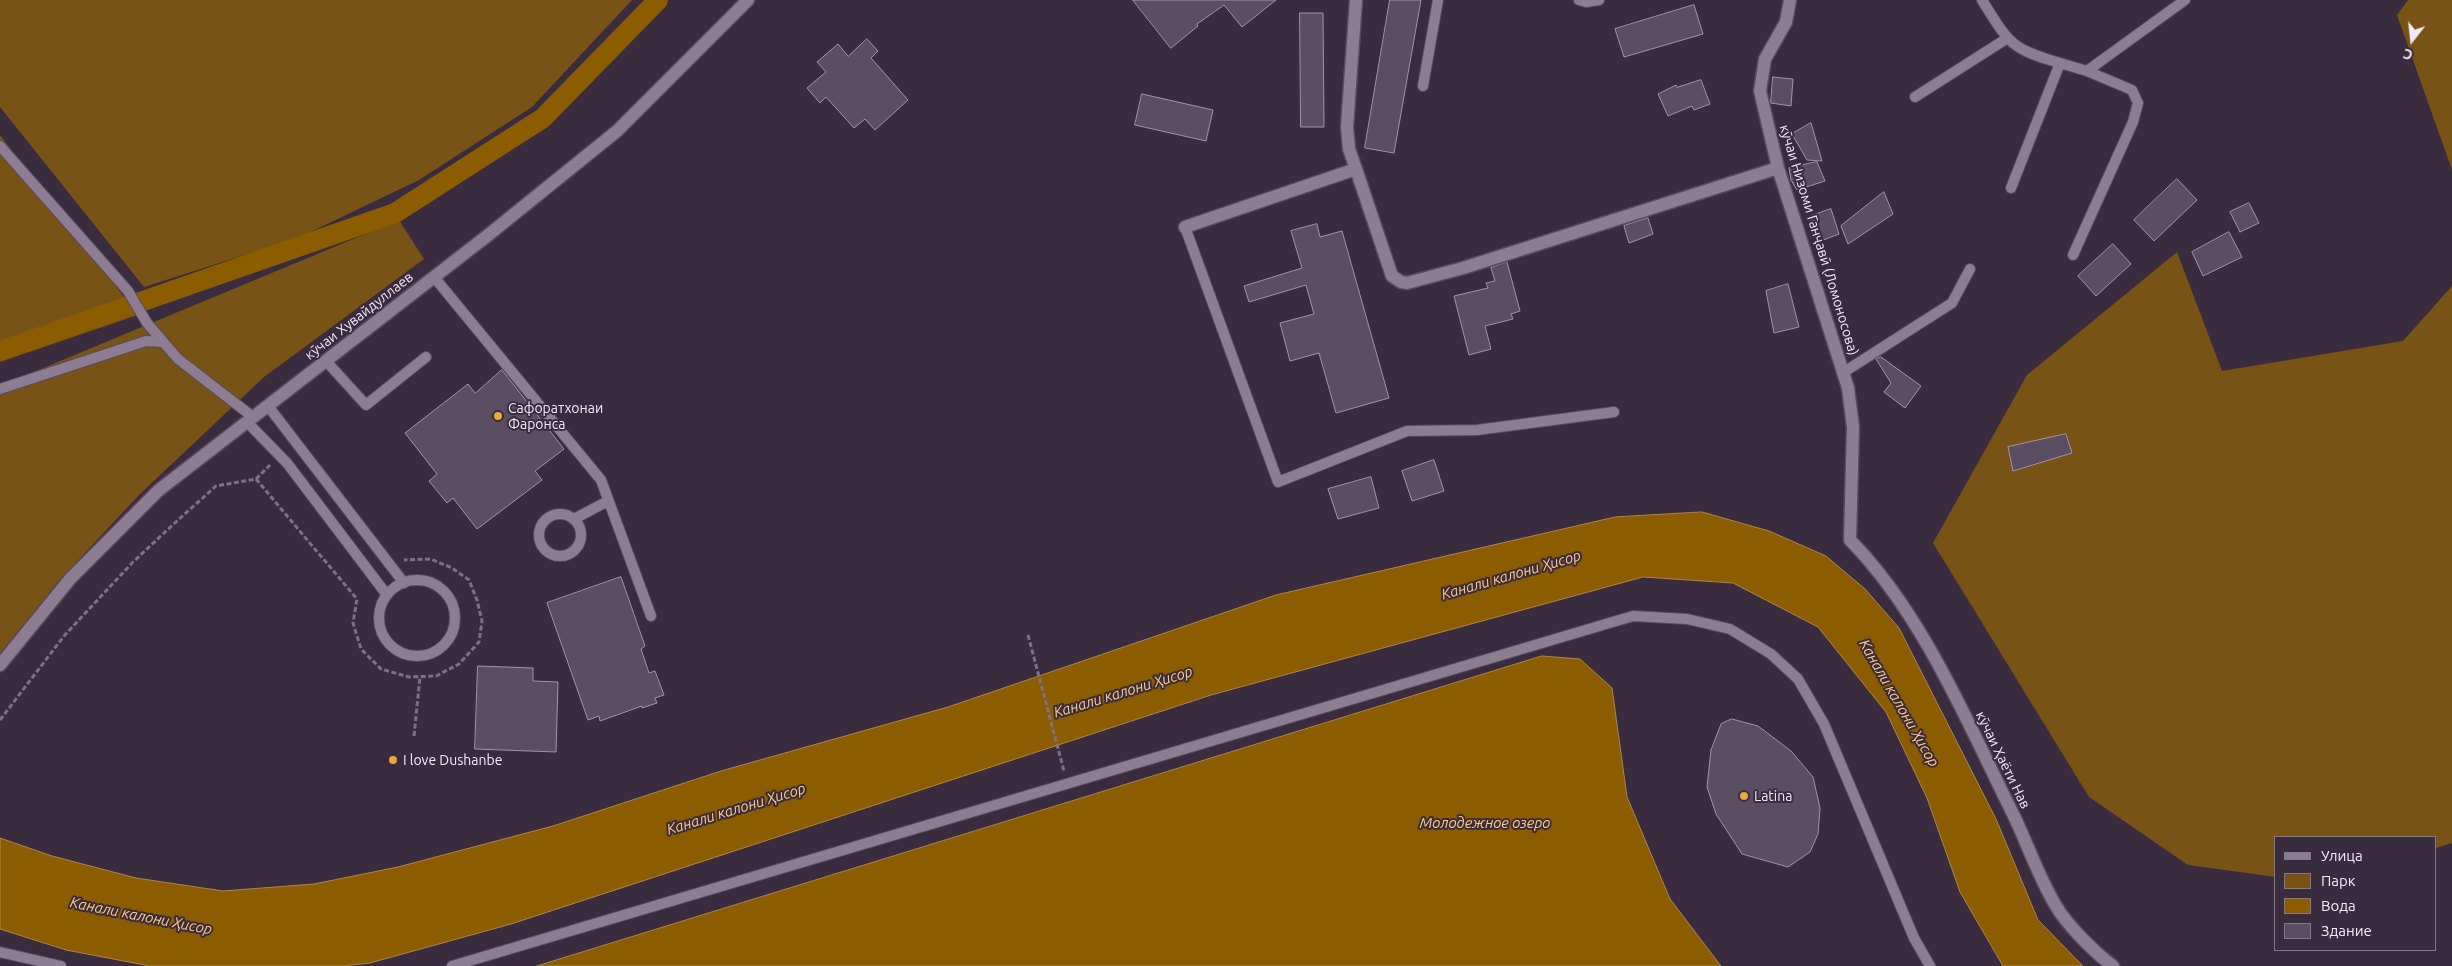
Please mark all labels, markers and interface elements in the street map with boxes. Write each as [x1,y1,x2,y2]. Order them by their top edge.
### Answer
north arrow [2387,15,2437,65]
text: С [2401,45,2414,63]
street label: кӯчаи Низоми Ганҷавӣ (Ломоносова) [1776,123,1862,357]
street label: кӯчаи Хувайдуллаев [302,269,416,363]
place label: Сафоратхонаи Фаронса [508,400,603,432]
marker: Сафоратхонаи Фаронса [492,410,504,422]
water label: Канали калони Ҳисор [1439,546,1583,604]
water label: Канали калони Ҳисор [1855,636,1943,770]
water label: Канали калони Ҳисор [1051,662,1195,722]
street label: кӯчаи Ҳаёти Нав [1972,709,2034,811]
place label: I love Dushanbe [403,752,502,768]
marker: I love Dushanbe [387,754,399,766]
water label: Канали калони Ҳисор [664,779,808,839]
place label: Latina [1754,788,1792,804]
marker: Latina [1738,790,1750,802]
water label: Молодежное озеро [1420,814,1550,832]
legend [2274,836,2437,951]
text: Улица [2321,847,2363,864]
text: Парк [2321,872,2356,889]
water label: Канали калони Ҳисор [68,893,214,939]
text: Вода [2321,897,2356,914]
text: Здание [2321,922,2372,939]

